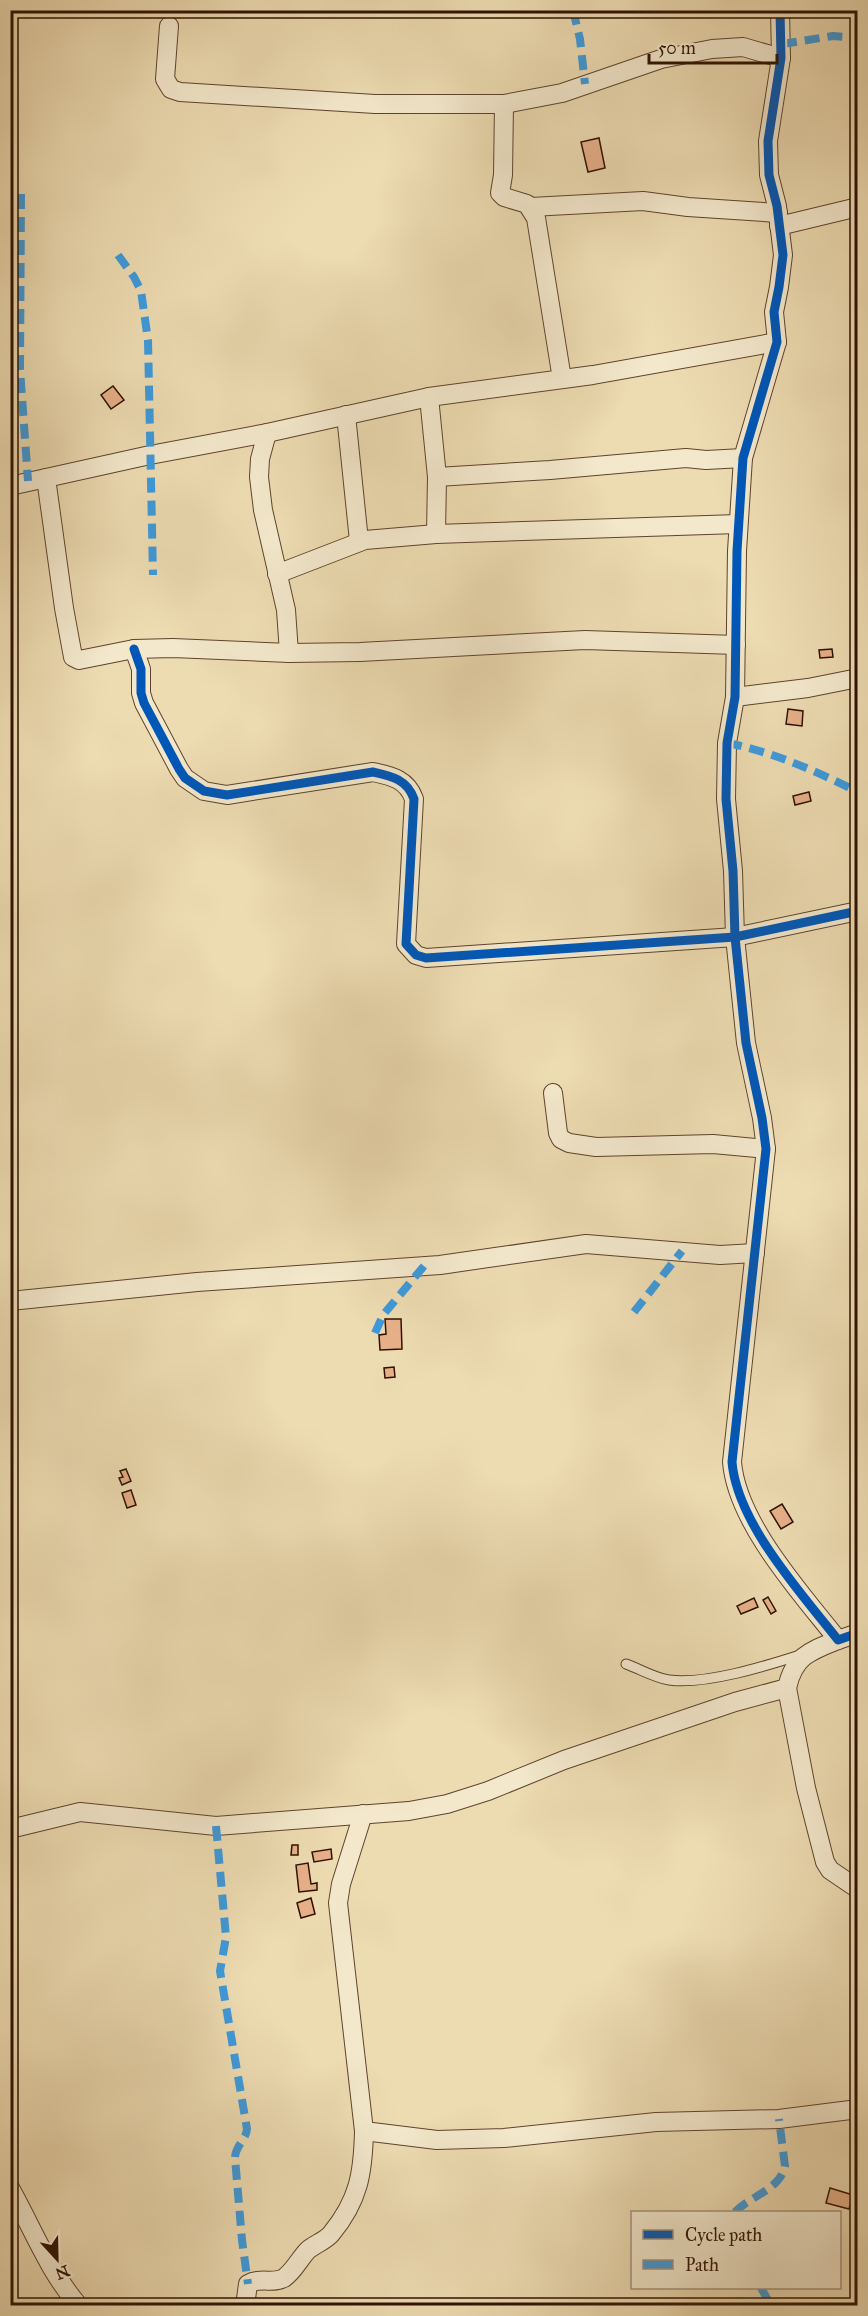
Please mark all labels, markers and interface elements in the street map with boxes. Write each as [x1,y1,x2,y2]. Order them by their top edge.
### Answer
scale bar [649,27,776,65]
text: 50 m [658,37,696,59]
legend [631,2211,841,2289]
text: Cycle path [685,2224,762,2246]
north arrow [27,2229,87,2289]
text: Path [685,2254,719,2276]
text: N [52,2261,72,2284]

